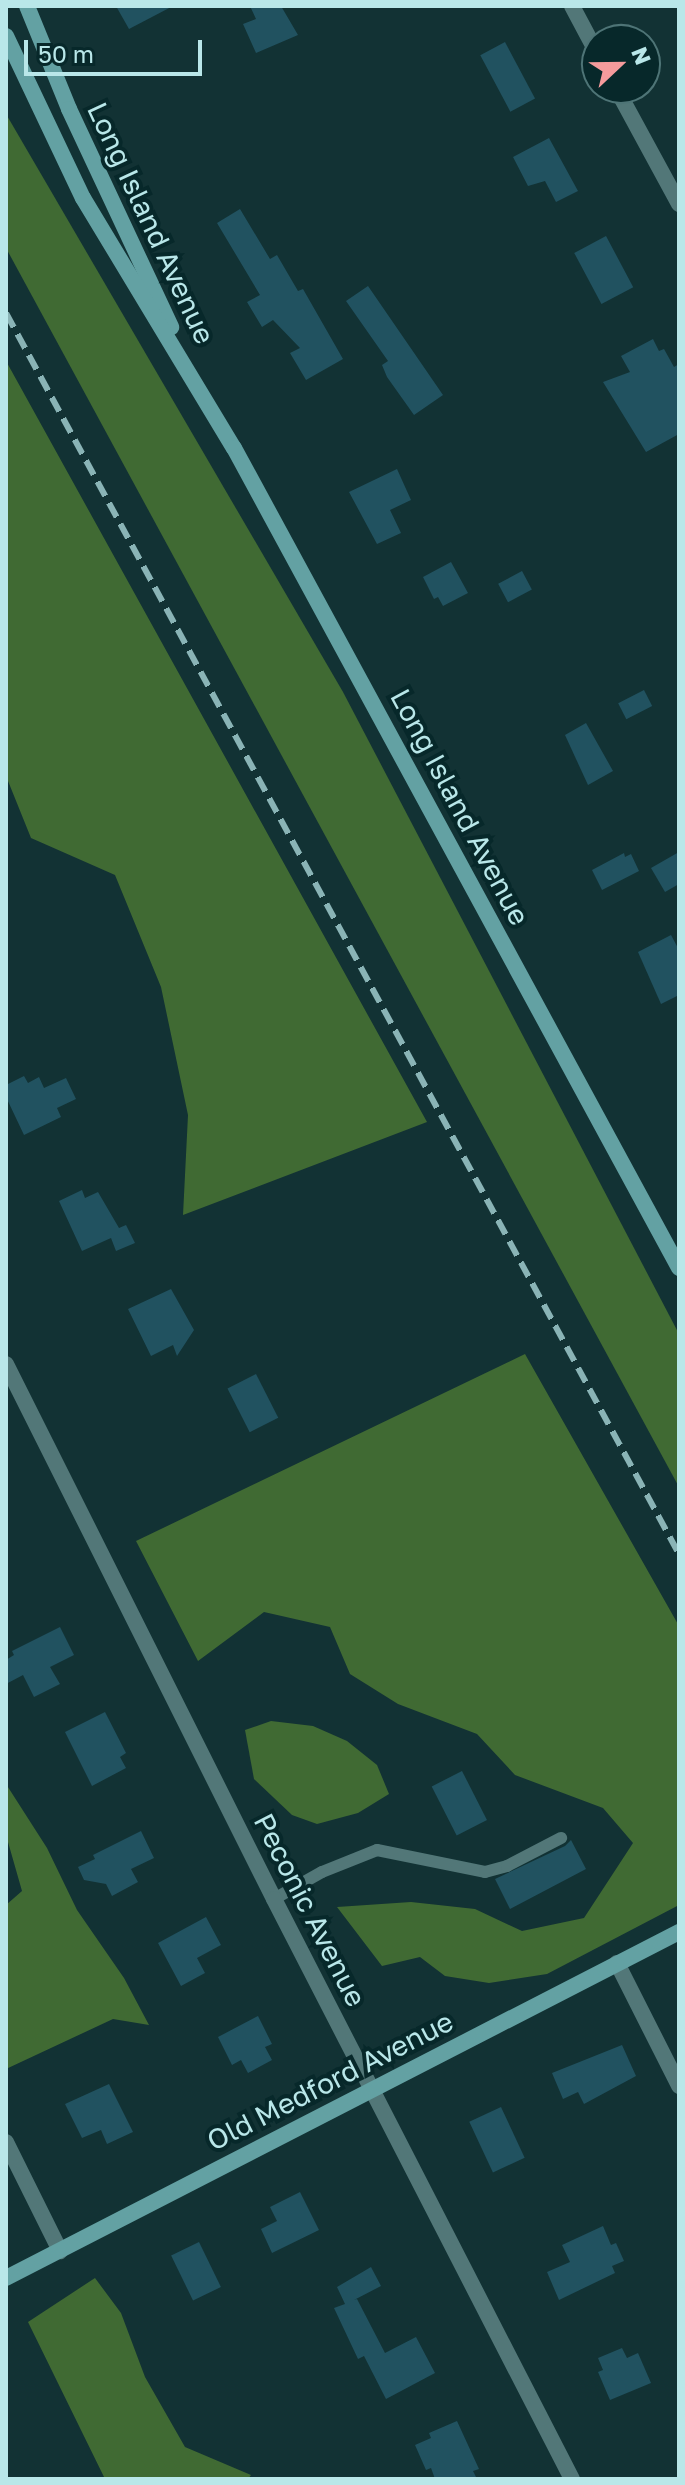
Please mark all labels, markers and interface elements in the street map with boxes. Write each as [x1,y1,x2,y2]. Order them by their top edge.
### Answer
scale bar [28,24,206,74]
north arrow [581,24,661,104]
text: 50 m [38,39,94,68]
text: N [626,43,658,68]
street label: Long Island Avenue [80,97,222,349]
street label: Long Island Avenue [384,683,536,931]
street label: Peconic Avenue [247,1808,373,2012]
street label: Old Medford Avenue [201,2004,459,2158]

